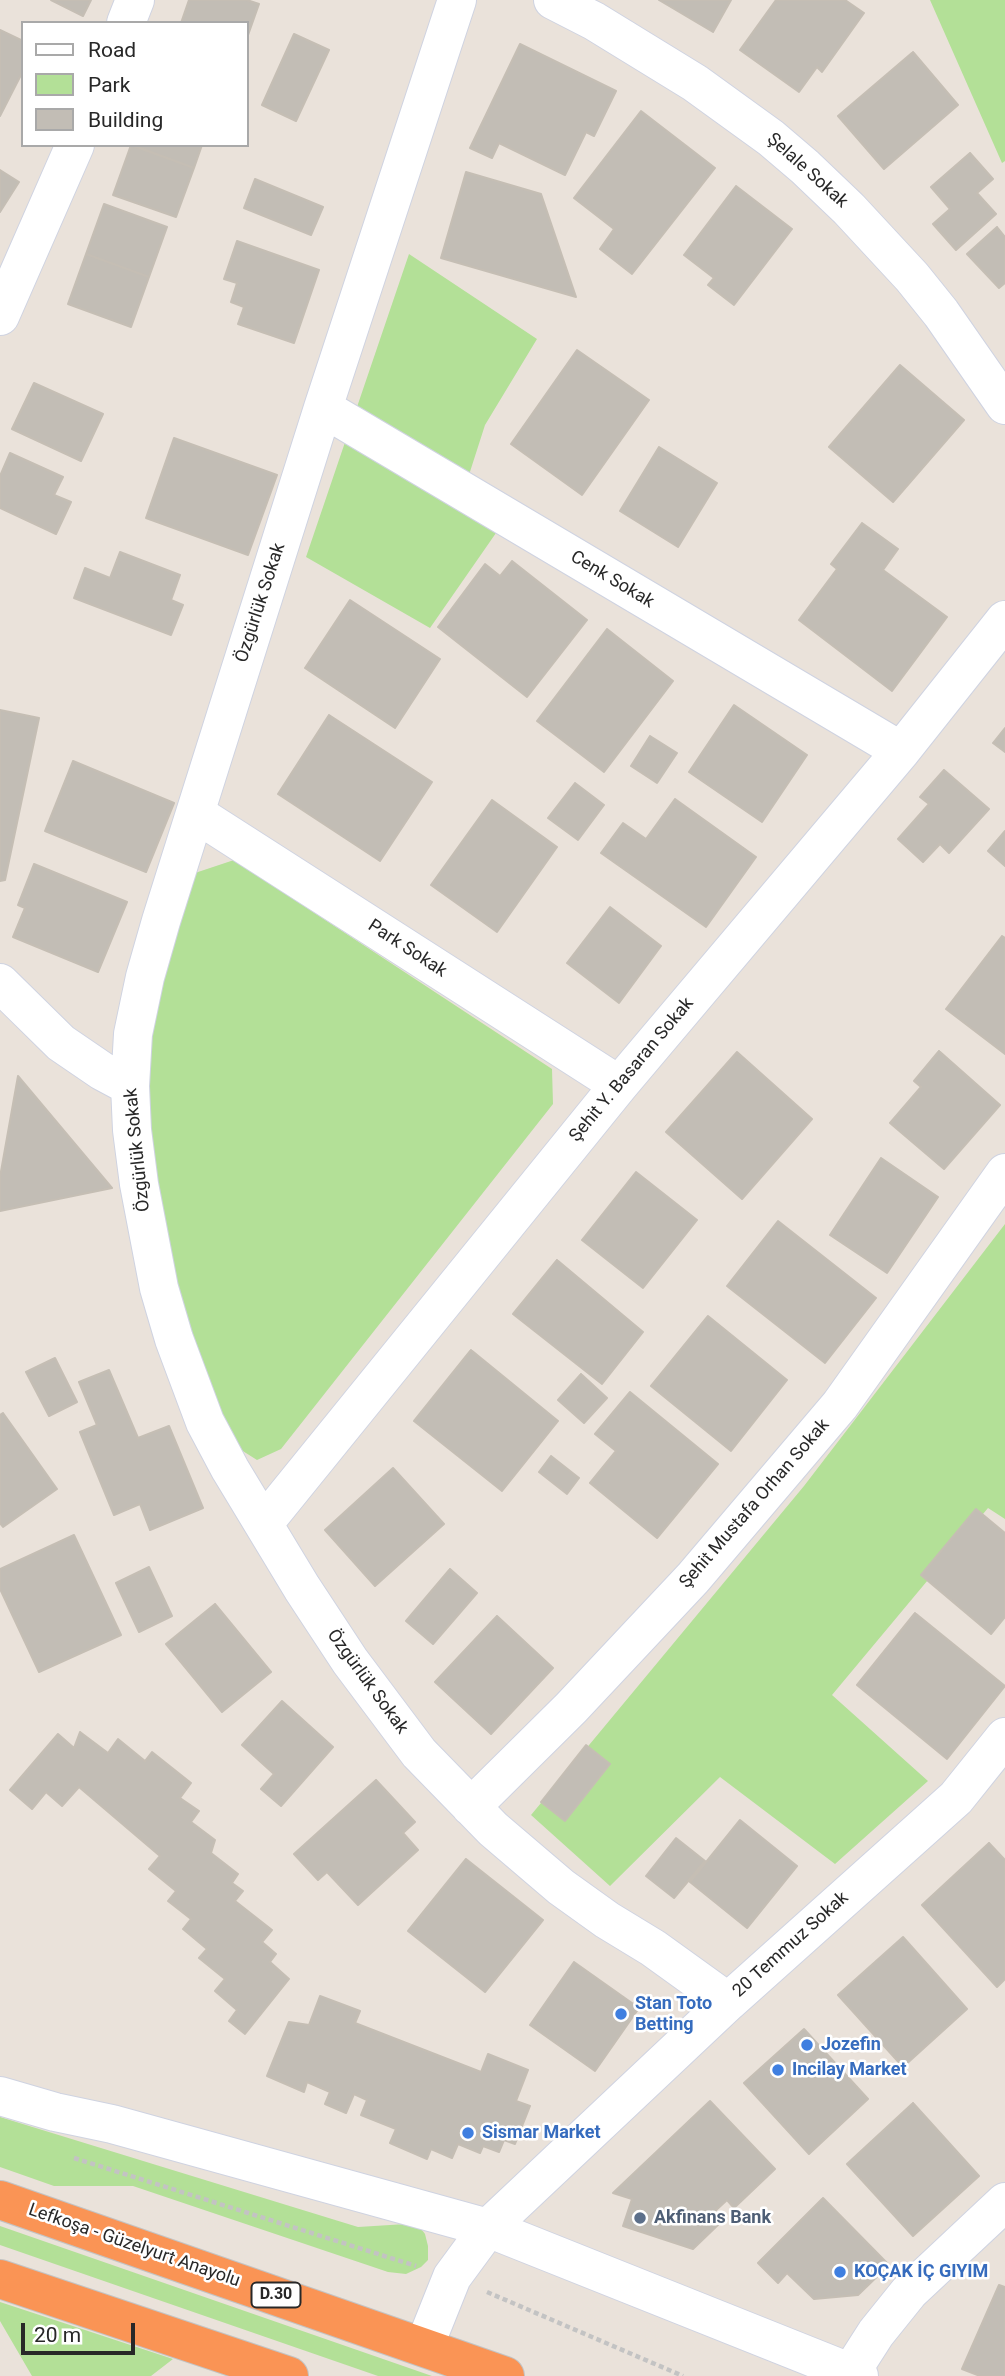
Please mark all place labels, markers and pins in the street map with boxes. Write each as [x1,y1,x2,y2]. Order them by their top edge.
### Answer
place label: Stan Toto Betting [635,1993,712,2036]
marker: Stan Toto Betting [613,2006,629,2022]
place label: Jozefin [821,2034,881,2056]
marker: Jozefin [799,2037,815,2053]
place label: Incilay Market [792,2059,907,2081]
marker: Incilay Market [770,2062,786,2078]
place label: Sismar Market [482,2122,601,2144]
marker: Sismar Market [460,2125,476,2141]
place label: Akfinans Bank [654,2207,771,2229]
marker: Akfinans Bank [632,2210,648,2226]
place label: KOÇAK İÇ GIYIM [854,2261,988,2283]
marker: KOÇAK İÇ GIYIM [832,2264,848,2280]

